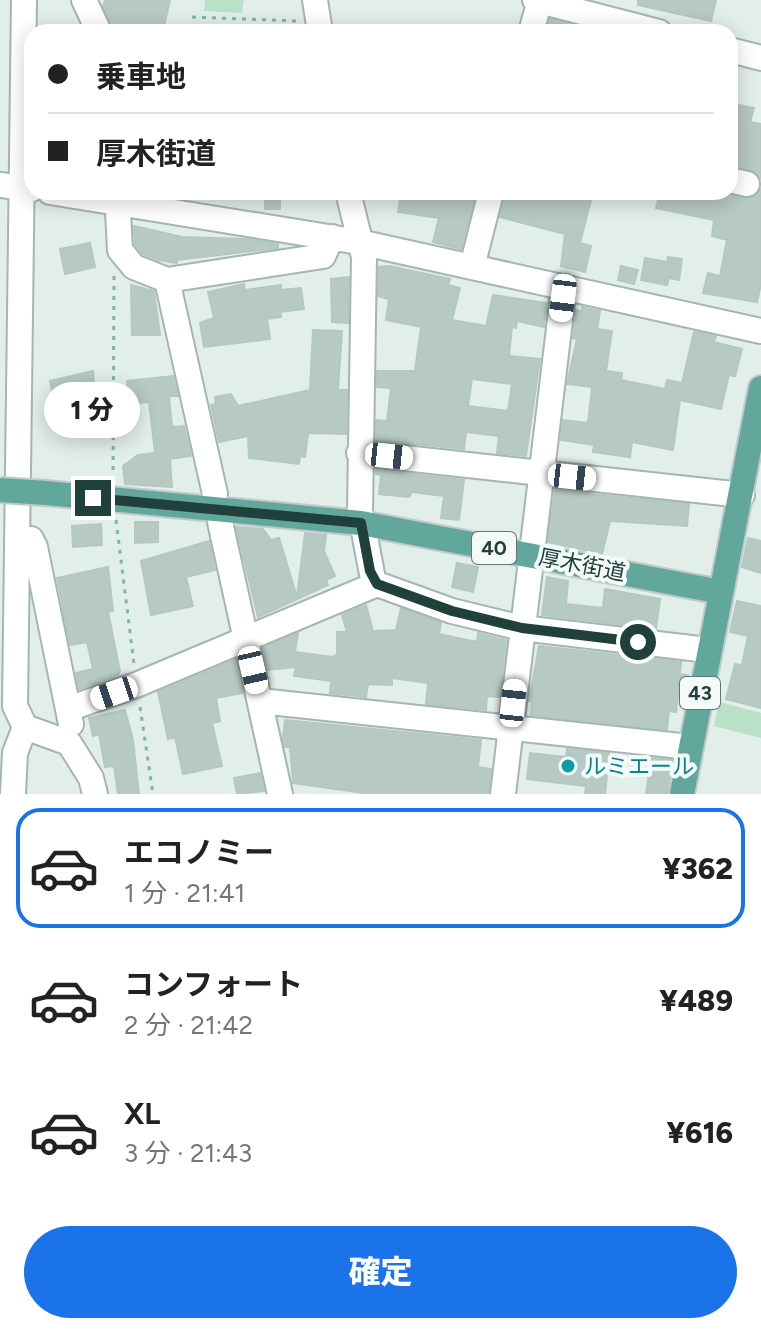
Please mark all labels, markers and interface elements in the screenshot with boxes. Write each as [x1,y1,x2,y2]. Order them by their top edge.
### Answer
text: 乗車地 [96,58,186,95]
text: 厚木街道 [96,135,216,172]
car [548,273,578,323]
callout: 1 分 [45,382,141,438]
text: 1 分 [70,394,114,426]
car [364,442,414,470]
car [547,463,597,491]
route end [75,480,111,516]
road number: 40 [472,532,516,564]
street label: 厚木街道 [536,543,628,587]
route start [620,624,656,660]
car [236,644,270,696]
car [87,674,141,712]
road number: 43 [680,677,720,709]
car [499,678,527,728]
place label: ルミエール [584,753,694,780]
marker: ルミエール [559,757,577,775]
icon: car [28,832,100,904]
text: エコノミー [124,834,274,871]
text: ¥362 [662,850,733,887]
text: 1 分 · 21:41 [124,877,245,909]
icon: car [28,964,100,1036]
text: コンフォート [124,966,303,1003]
text: ¥489 [659,982,733,1019]
text: 2 分 · 21:42 [124,1009,253,1041]
text: XL [124,1095,160,1132]
icon: car [28,1096,100,1168]
text: ¥616 [666,1114,733,1151]
text: 3 分 · 21:43 [124,1137,252,1169]
button: 確定 [24,1226,737,1318]

